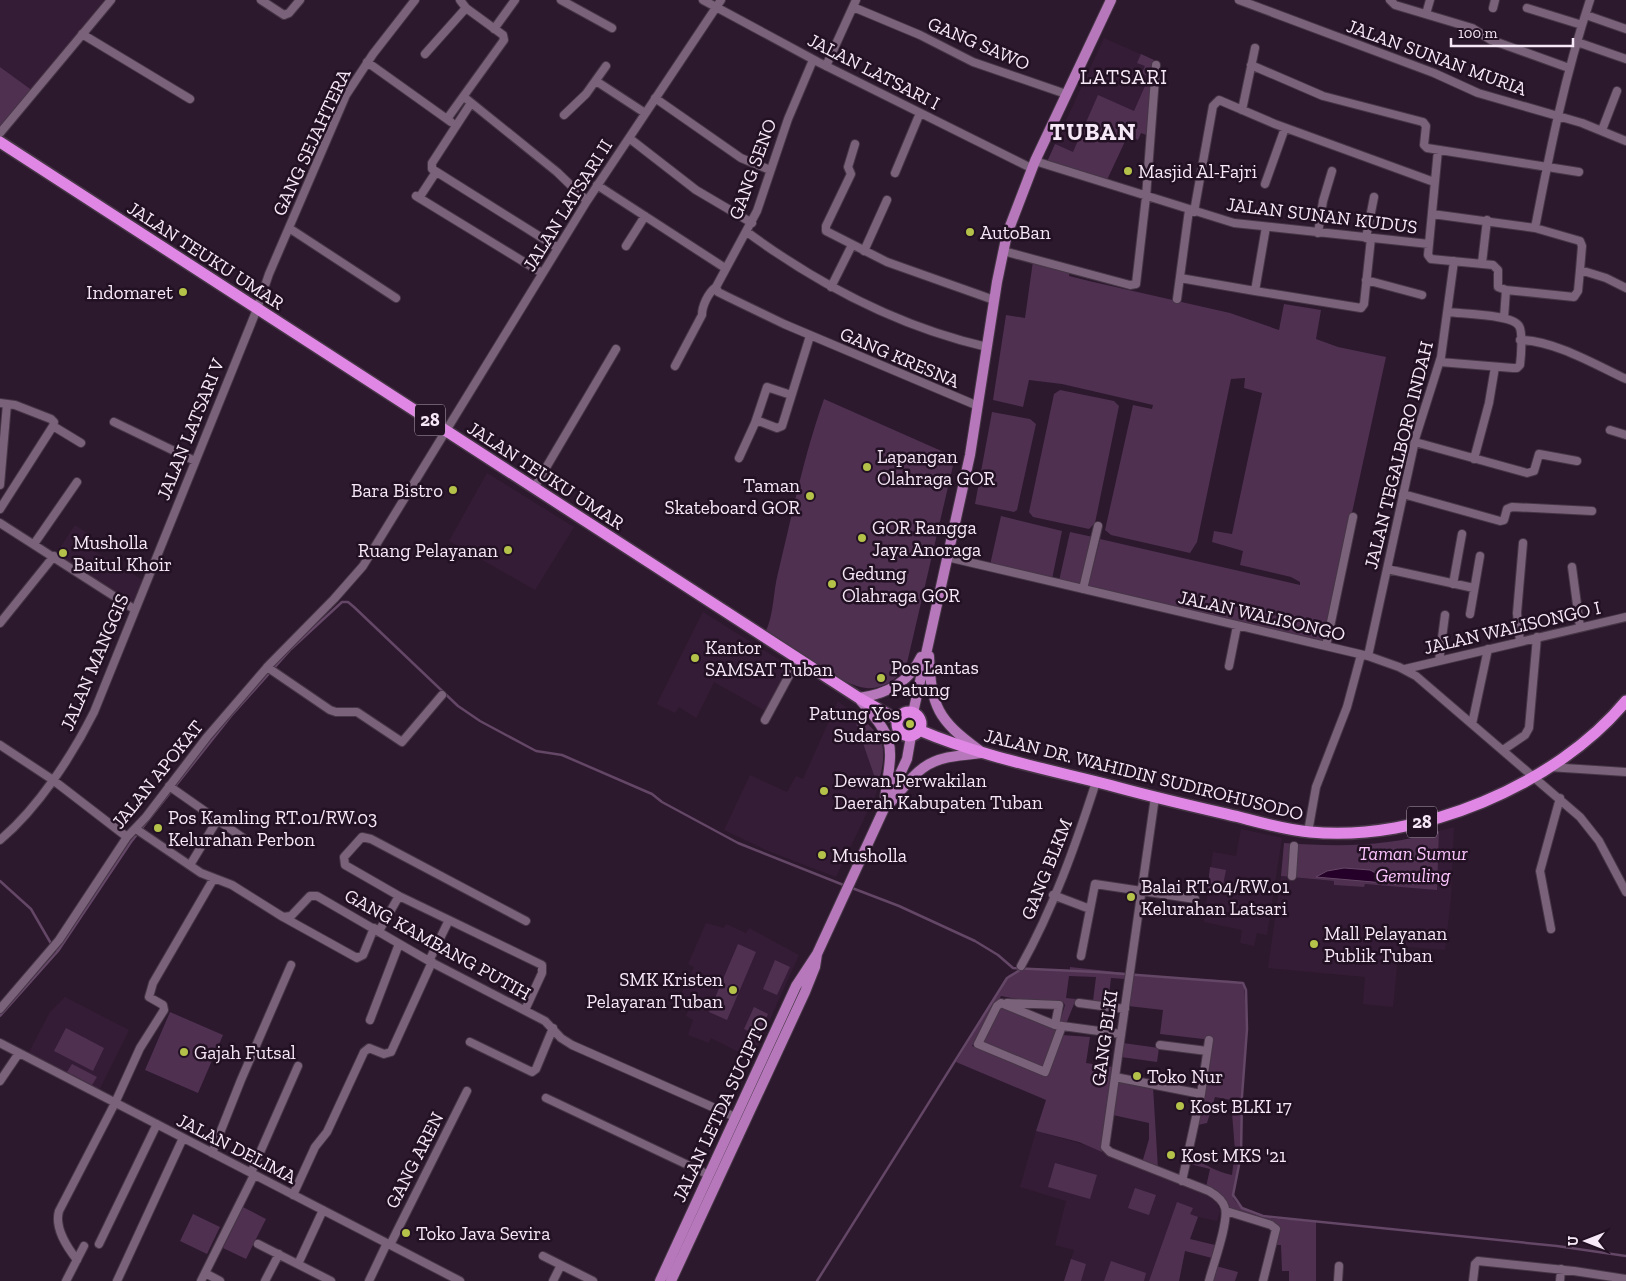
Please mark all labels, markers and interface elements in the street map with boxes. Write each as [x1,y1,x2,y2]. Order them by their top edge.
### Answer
street label: GANG SAWO [924,12,1033,75]
street label: JALAN SUNAN MURIA [1344,14,1531,101]
scale bar [1451,15,1574,47]
text: 100 m [1458,24,1497,42]
street label: JALAN LATSARI I [804,28,944,115]
street label: GANG SEJAHTERA [267,64,356,219]
district label: LATSARI [1080,64,1168,89]
street label: GANG SENO [724,116,781,223]
district label: TUBAN [1050,117,1136,146]
street label: JALAN LATSARI II [518,135,617,275]
place label: Masjid Al-Fajri [1138,160,1257,183]
marker: Masjid Al-Fajri [1122,165,1134,177]
street label: JALAN SUNAN KUDUS [1225,192,1419,239]
street label: JALAN TEUKU UMAR [123,196,289,315]
place label: AutoBan [980,221,1051,244]
marker: AutoBan [964,226,976,238]
place label: Indomaret [86,281,173,304]
marker: Indomaret [177,286,189,298]
street label: GANG KRESNA [837,322,964,393]
street label: JALAN TEGALBORO INDAH [1359,339,1438,571]
street label: JALAN LATSARI V [152,354,230,503]
road number: 28 [415,404,445,436]
street label: JALAN TEUKU UMAR [463,416,629,535]
place label: Lapangan Olahraga GOR [877,445,995,490]
marker: Lapangan Olahraga GOR [861,461,873,473]
place label: Taman Skateboard GOR [665,474,800,519]
place label: Bara Bistro [351,479,443,502]
marker: Bara Bistro [447,484,459,496]
marker: Taman Skateboard GOR [804,490,816,502]
place label: GOR Rangga Jaya Anoraga [872,516,981,561]
place label: Musholla Baitul Khoir [73,531,172,576]
marker: GOR Rangga Jaya Anoraga [856,532,868,544]
place label: Ruang Pelayanan [358,539,498,562]
marker: Ruang Pelayanan [502,544,514,556]
marker: Musholla Baitul Khoir [57,547,69,559]
place label: Gedung Olahraga GOR [842,562,960,607]
marker: Gedung Olahraga GOR [826,578,838,590]
street label: JALAN WALISONGO [1176,585,1348,646]
street label: JALAN MANGGIS [55,590,134,734]
street label: JALAN WALISONGO I [1421,596,1603,659]
place label: Kantor SAMSAT Tuban [705,636,833,681]
marker: Kantor SAMSAT Tuban [689,652,701,664]
place label: Pos Lantas Patung [891,656,979,701]
marker: Pos Lantas Patung [875,672,887,684]
place label: Patung Yos Sudarso [809,702,900,747]
street label: JALAN APOKAT [107,715,208,833]
marker: Patung Yos Sudarso [904,718,916,730]
street label: JALAN DR. WAHIDIN SUDIROHUSODO [982,724,1306,825]
place label: Dewan Perwakilan Daerah Kabupaten Tuban [834,769,1043,814]
marker: Dewan Perwakilan Daerah Kabupaten Tuban [818,785,830,797]
place label: Pos Kamling RT.01/RW.03 Kelurahan Perbon [168,806,377,851]
road number: 28 [1407,806,1437,838]
street label: GANG BLKM [1016,815,1077,923]
marker: Pos Kamling RT.01/RW.03 Kelurahan Perbon [152,822,164,834]
park label: Taman Sumur Gemuling [1358,842,1468,887]
place label: Musholla [832,844,907,867]
marker: Musholla [816,849,828,861]
place label: Balai RT.04/RW.01 Kelurahan Latsari [1141,875,1289,920]
street label: GANG KAMBANG PUTIH [341,884,535,1005]
marker: Balai RT.04/RW.01 Kelurahan Latsari [1125,891,1137,903]
place label: Mall Pelayanan Publik Tuban [1324,922,1447,967]
marker: Mall Pelayanan Publik Tuban [1308,938,1320,950]
place label: SMK Kristen Pelayaran Tuban [586,968,723,1013]
marker: SMK Kristen Pelayaran Tuban [727,984,739,996]
street label: GANG BLKI [1086,989,1123,1088]
street label: JALAN LETDA SUCIPTO [667,1013,774,1206]
place label: Gajah Futsal [194,1041,296,1064]
marker: Gajah Futsal [178,1046,190,1058]
place label: Toko Nur [1147,1065,1223,1088]
marker: Toko Nur [1131,1070,1143,1082]
place label: Kost BLKI 17 [1190,1095,1292,1118]
marker: Kost BLKI 17 [1174,1100,1186,1112]
street label: JALAN DELIMA [173,1108,301,1189]
street label: GANG AREN [380,1108,449,1212]
place label: Kost MKS '21 [1181,1144,1286,1167]
marker: Kost MKS '21 [1165,1149,1177,1161]
north arrow [1561,1216,1611,1266]
place label: Toko Java Sevira [416,1222,551,1245]
marker: Toko Java Sevira [400,1227,412,1239]
text: U [1565,1236,1582,1246]

